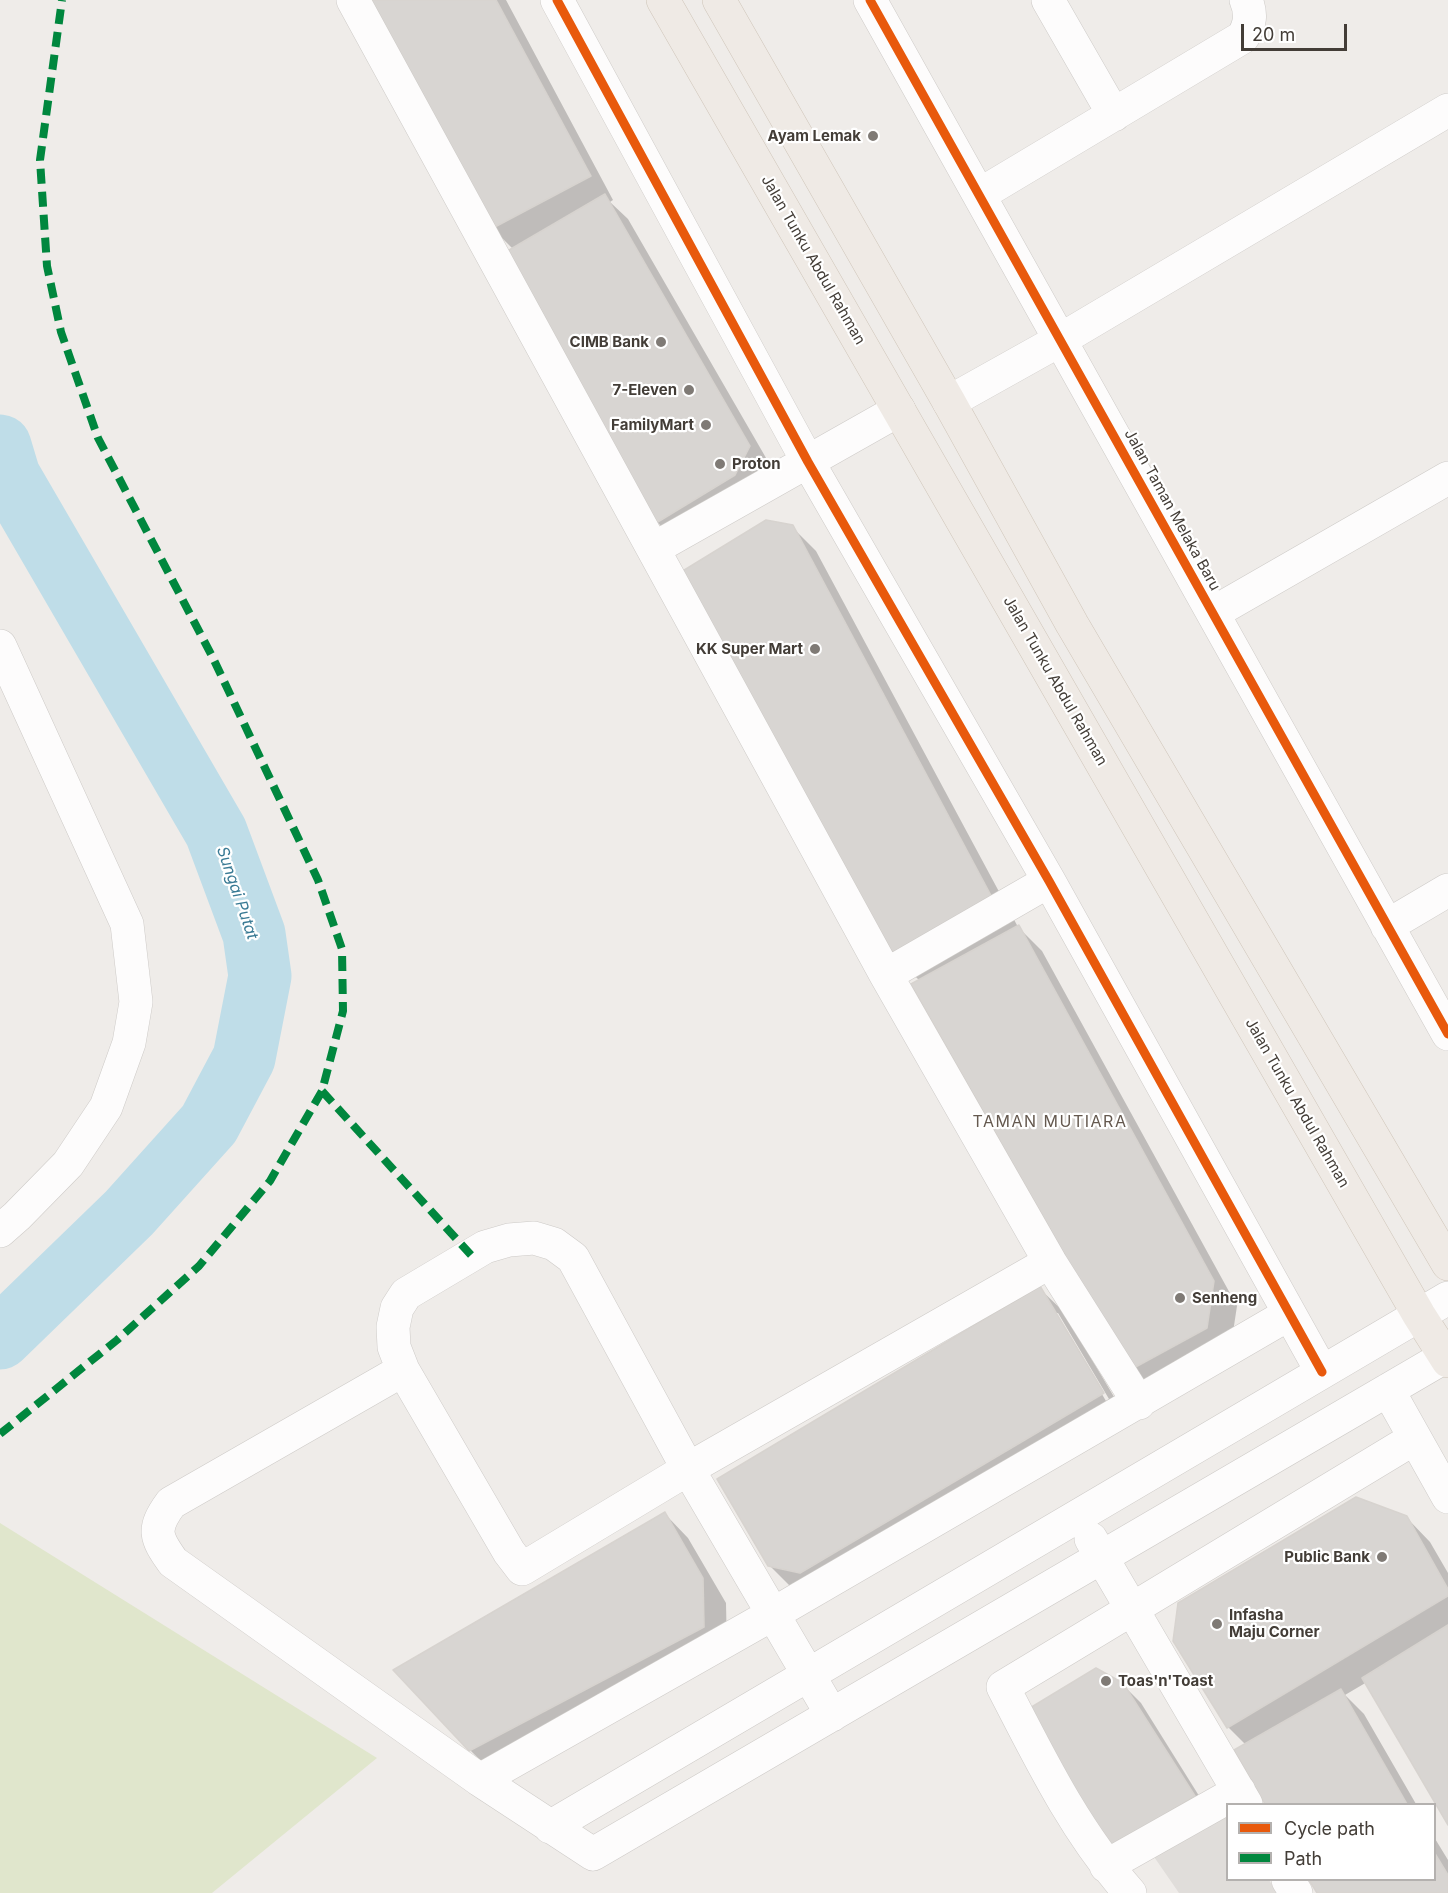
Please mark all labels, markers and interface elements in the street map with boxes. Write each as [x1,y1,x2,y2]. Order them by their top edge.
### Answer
scale bar [1244,12,1350,50]
text: 20 m [1252,24,1295,45]
place label: Ayam Lemak [767,127,861,145]
marker: Ayam Lemak [866,129,880,143]
street label: Jalan Tunku Abdul Rahman [757,172,869,348]
place label: CIMB Bank [570,333,649,351]
marker: CIMB Bank [654,335,668,349]
place label: 7-Eleven [612,381,677,399]
marker: 7-Eleven [682,383,696,397]
place label: FamilyMart [611,416,694,434]
marker: FamilyMart [699,418,713,432]
street label: Jalan Taman Melaka Baru [1120,426,1224,594]
place label: Proton [732,455,781,473]
marker: Proton [713,457,727,471]
street label: Jalan Tunku Abdul Rahman [999,593,1111,769]
place label: KK Super Mart [696,640,803,658]
marker: KK Super Mart [808,642,822,656]
water label: Sungai Putat [212,844,262,942]
street label: Jalan Tunku Abdul Rahman [1241,1015,1353,1191]
district label: TAMAN MUTIARA [973,1112,1127,1132]
place label: Senheng [1192,1289,1257,1307]
marker: Senheng [1173,1291,1187,1305]
place label: Public Bank [1284,1548,1370,1566]
marker: Public Bank [1375,1550,1389,1564]
place label: Infasha Maju Corner [1229,1606,1320,1641]
marker: Infasha Maju Corner [1210,1617,1224,1631]
place label: Toas'n'Toast [1118,1672,1213,1690]
marker: Toas'n'Toast [1099,1674,1113,1688]
legend [1226,1803,1436,1881]
text: Cycle path [1284,1818,1375,1839]
text: Path [1284,1848,1322,1869]

